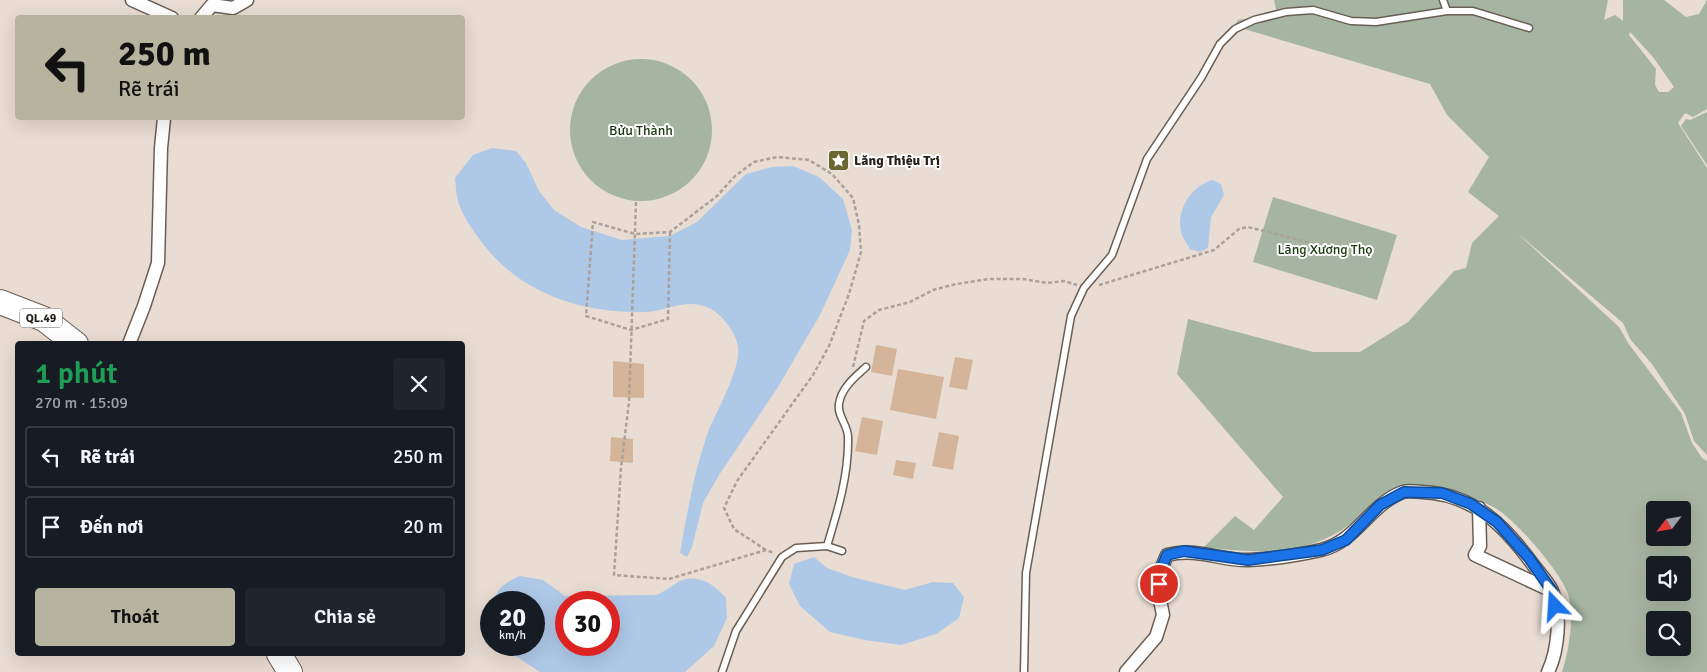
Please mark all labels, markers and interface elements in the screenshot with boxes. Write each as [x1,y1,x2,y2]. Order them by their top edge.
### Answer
text: 250 m [118,32,211,75]
icon: left [35,35,100,100]
text: Rẽ trái [118,75,180,102]
park label: Bửu Thành [609,122,673,139]
place icon: Lăng Thiệu Trị [826,148,850,172]
place label: Lăng Thiệu Trị [854,152,940,169]
park label: Lăng Xương Thọ [1277,241,1373,258]
road number: QL.49 [20,308,62,328]
text: 1 phút [35,355,117,392]
button: close [393,358,445,410]
text: 270 m · 15:09 [35,393,128,413]
icon: left [37,443,65,471]
text: Rẽ trái [80,445,135,469]
text: 250 m [393,445,443,469]
north arrow [1646,501,1691,546]
map controls [1646,501,1691,656]
icon: arrive [37,513,65,541]
text: Đến nơi [80,515,143,539]
text: 20 m [403,515,443,539]
button: sound [1646,556,1691,601]
pin [1138,563,1180,605]
icon: arrive [1145,570,1173,598]
position arrow [1528,579,1580,631]
button: Thoát [35,588,235,646]
button: Chia sẻ [245,588,445,646]
speed limit sign: 30 [555,591,620,656]
text: 20 [499,602,526,633]
button: search [1646,611,1691,656]
text: km/h [499,628,526,643]

